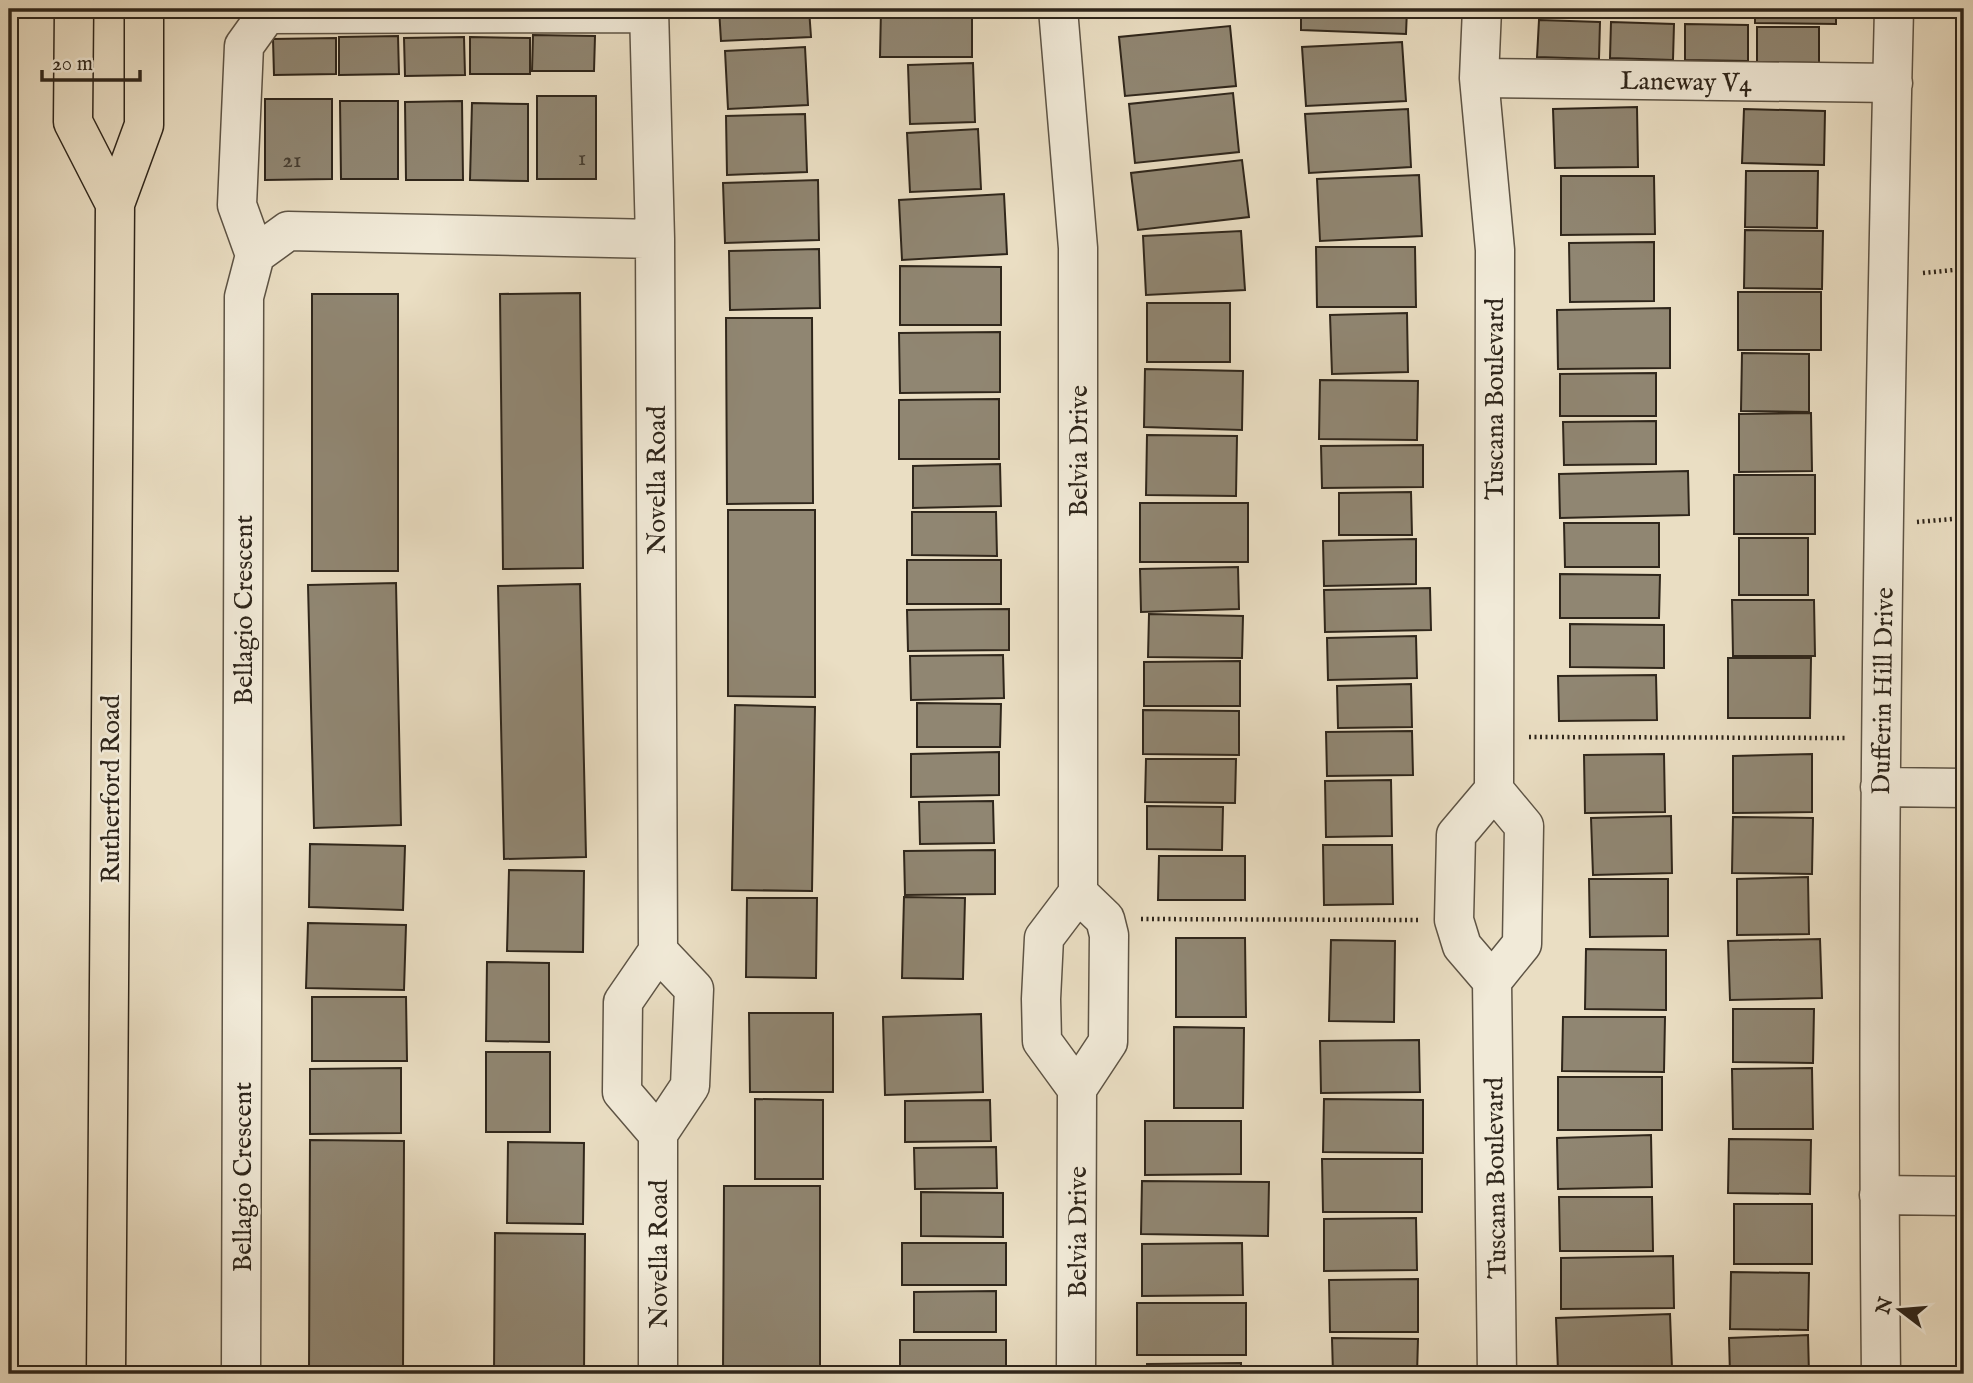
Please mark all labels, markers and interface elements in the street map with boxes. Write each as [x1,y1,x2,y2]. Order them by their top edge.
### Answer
scale bar [42,38,140,82]
text: 20 m [52,51,93,78]
street label: Laneway V4 [1620,65,1752,100]
house number: 1 [578,144,586,173]
house number: 21 [282,146,302,175]
street label: Tuscana Boulevard [1479,298,1512,500]
street label: Belvia Drive [1063,385,1096,517]
street label: Novella Road [641,405,674,554]
street label: Bellagio Crescent [228,515,261,705]
street label: Dufferin Hill Drive [1865,587,1902,795]
street label: Rutherford Road [95,695,128,883]
street label: Tuscana Boulevard [1478,1077,1515,1279]
street label: Bellagio Crescent [227,1082,260,1272]
street label: Belvia Drive [1062,1166,1095,1298]
street label: Novella Road [643,1179,676,1328]
north arrow [1864,1274,1934,1344]
text: N [1872,1294,1900,1318]

